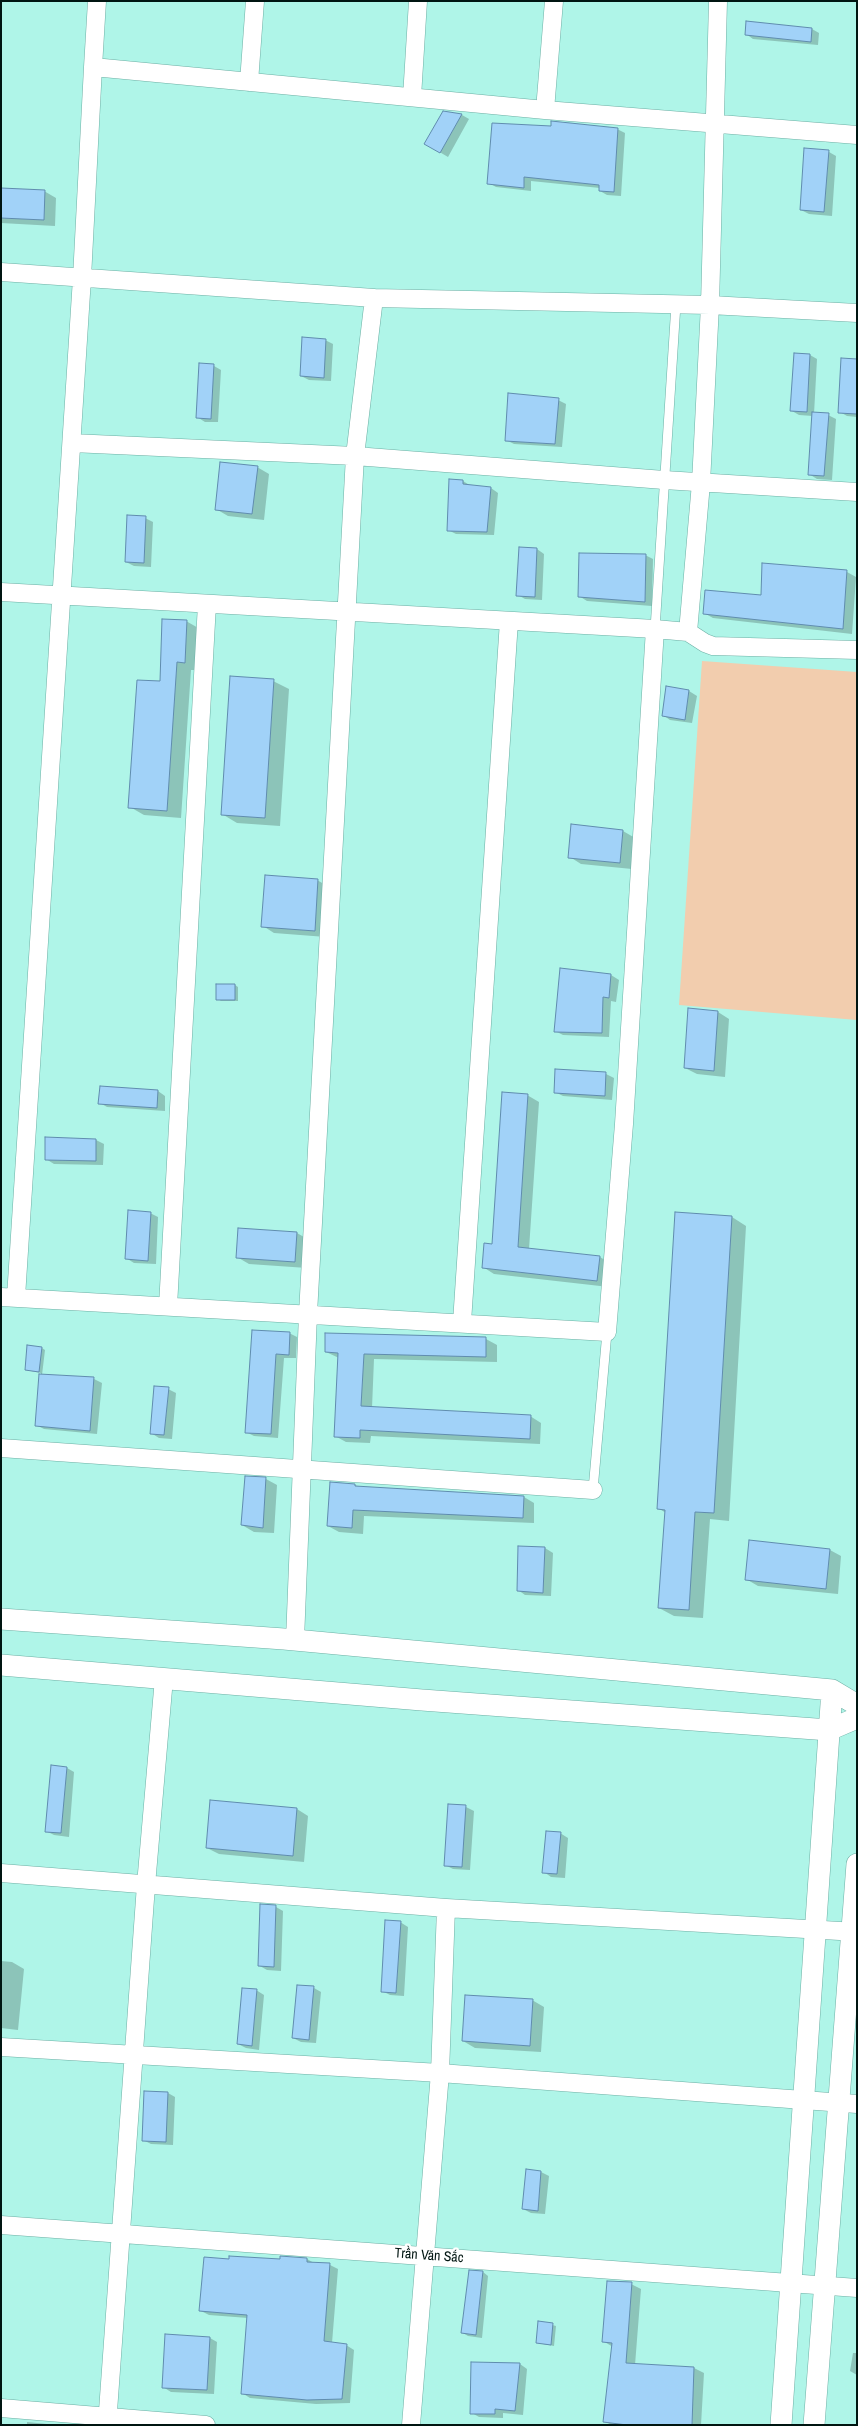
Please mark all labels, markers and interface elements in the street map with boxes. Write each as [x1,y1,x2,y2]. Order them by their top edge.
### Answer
street label: Trần Văn Sắc [394,2245,464,2267]

